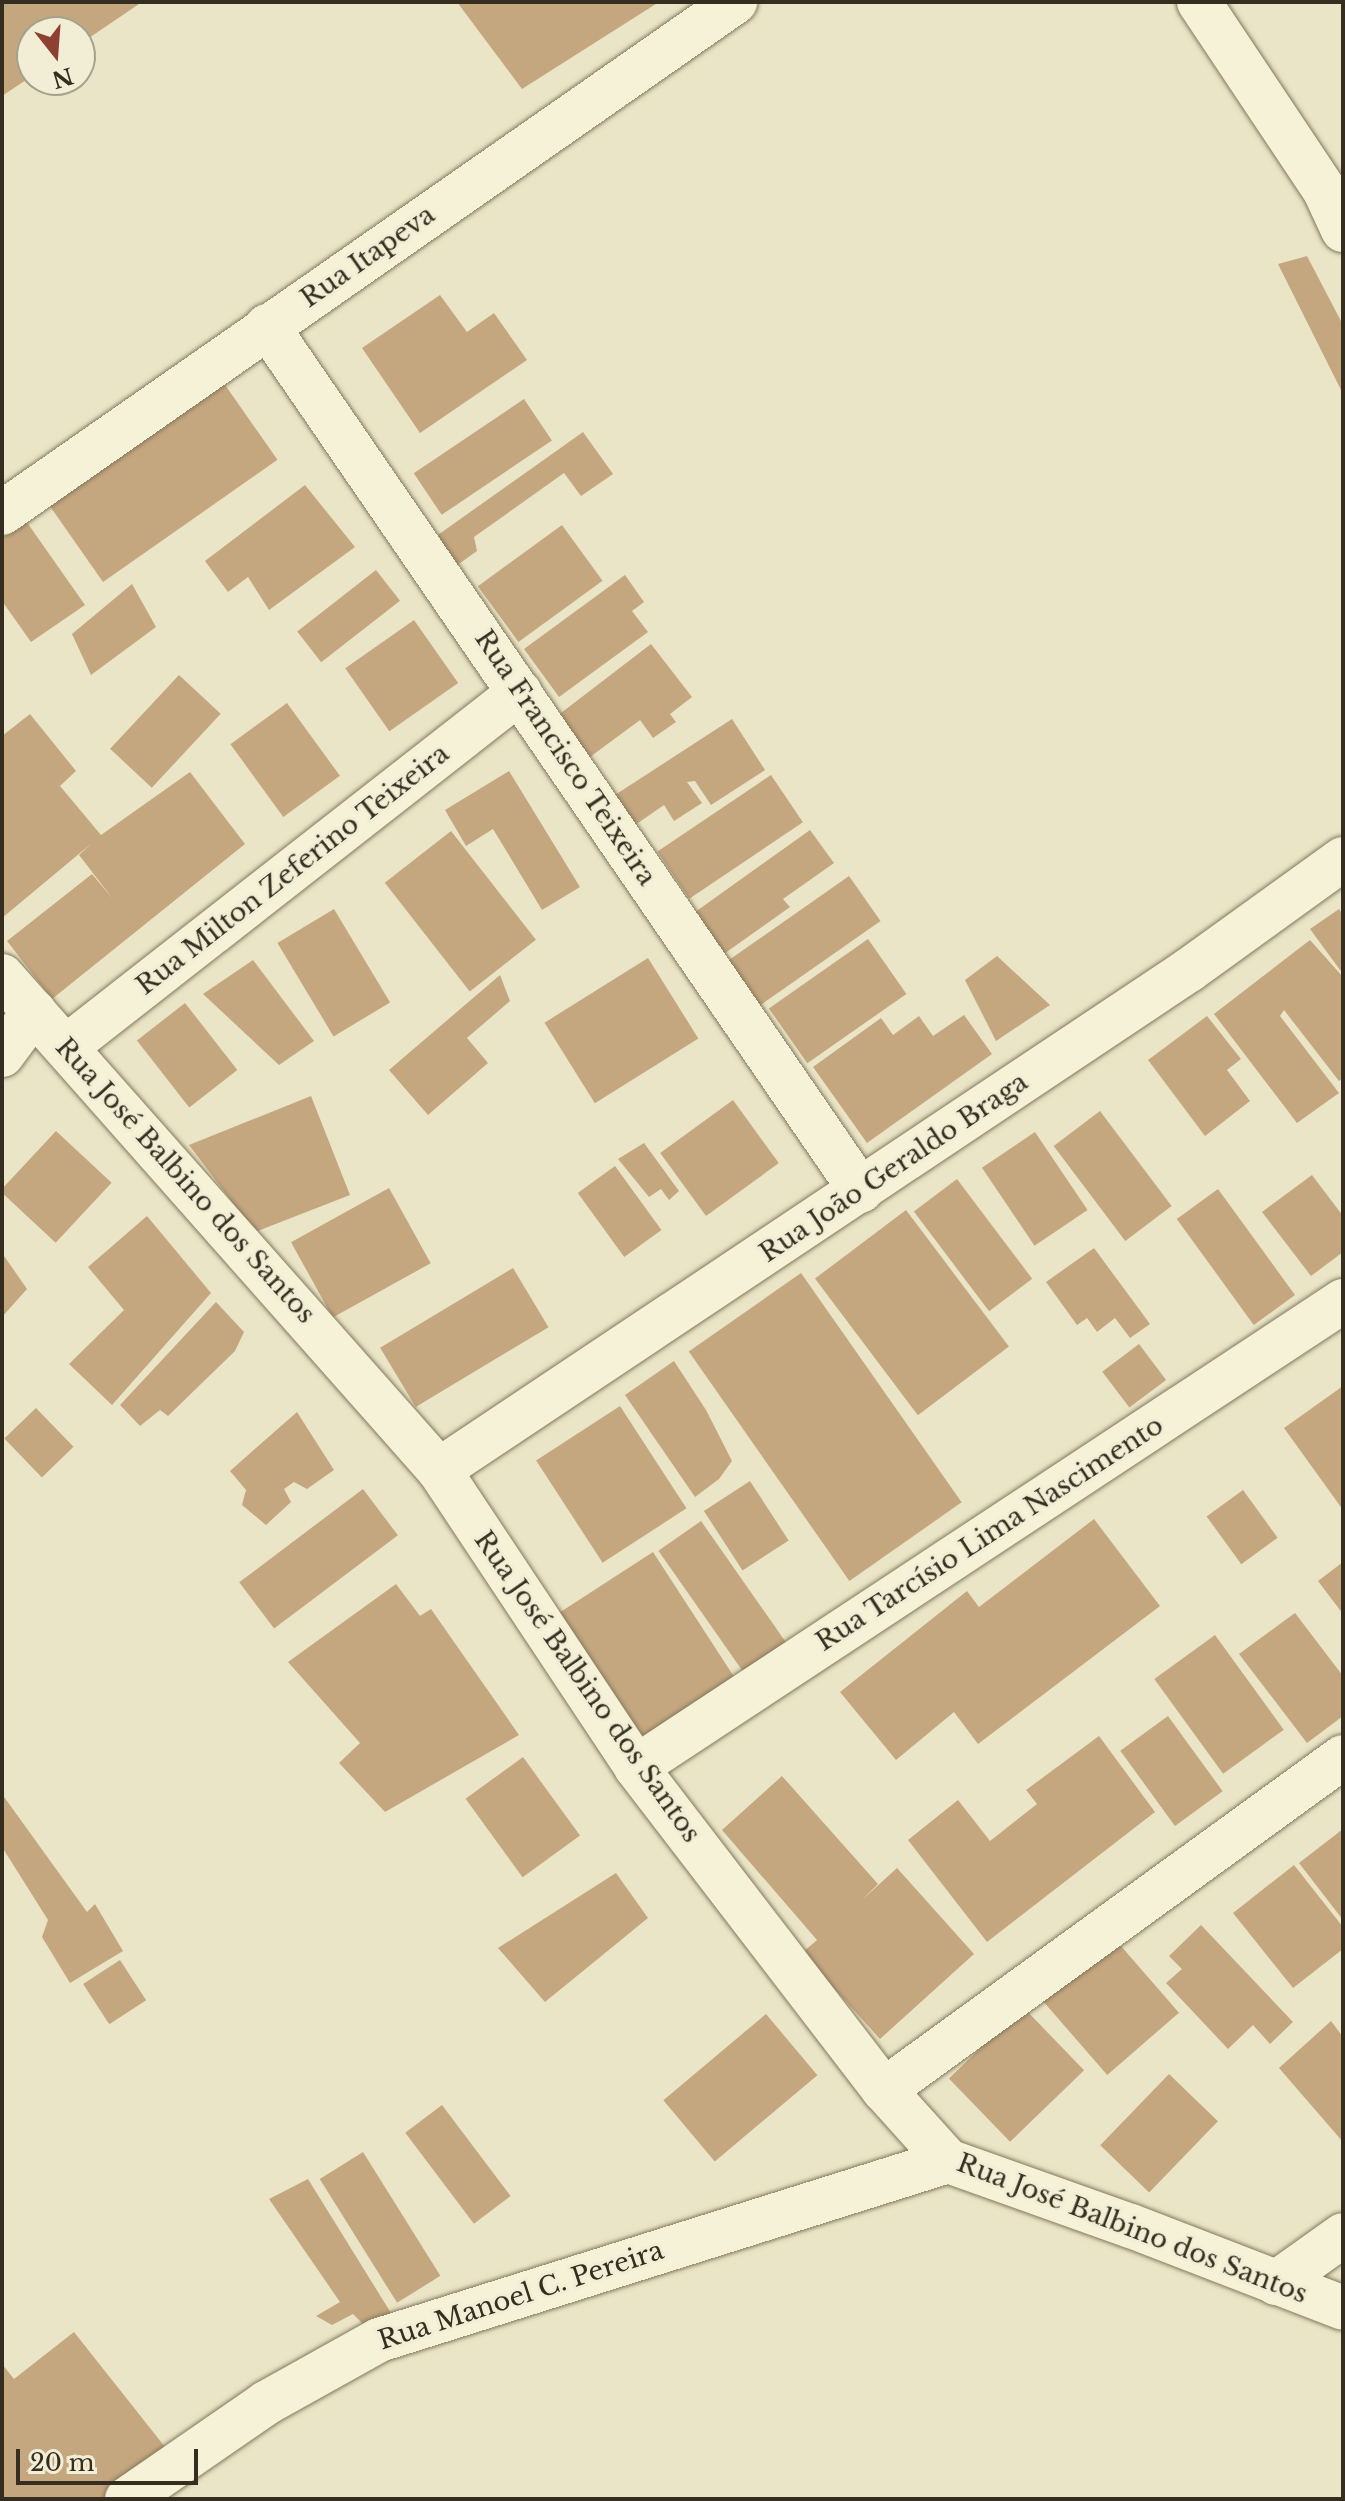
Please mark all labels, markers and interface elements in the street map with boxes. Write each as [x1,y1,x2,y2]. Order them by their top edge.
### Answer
north arrow [16,16,96,96]
text: N [49,62,76,93]
street label: Rua Itapeva [295,199,441,315]
street label: Rua Francisco Teixeira [468,624,662,892]
street label: Rua Milton Zeferino Teixeira [130,738,456,1002]
street label: Rua José Balbino dos Santos [49,1032,321,1330]
street label: Rua João Geraldo Braga [754,1067,1034,1269]
street label: Rua Tarcísio Lima Nascimento [810,1410,1170,1658]
street label: Rua José Balbino dos Santos [467,1525,707,1849]
street label: Rua José Balbino dos Santos [952,2148,1312,2310]
street label: Rua Manoel C. Pereira [374,2235,668,2357]
scale bar [20,2433,202,2483]
text: 20 m [30,2448,95,2477]

